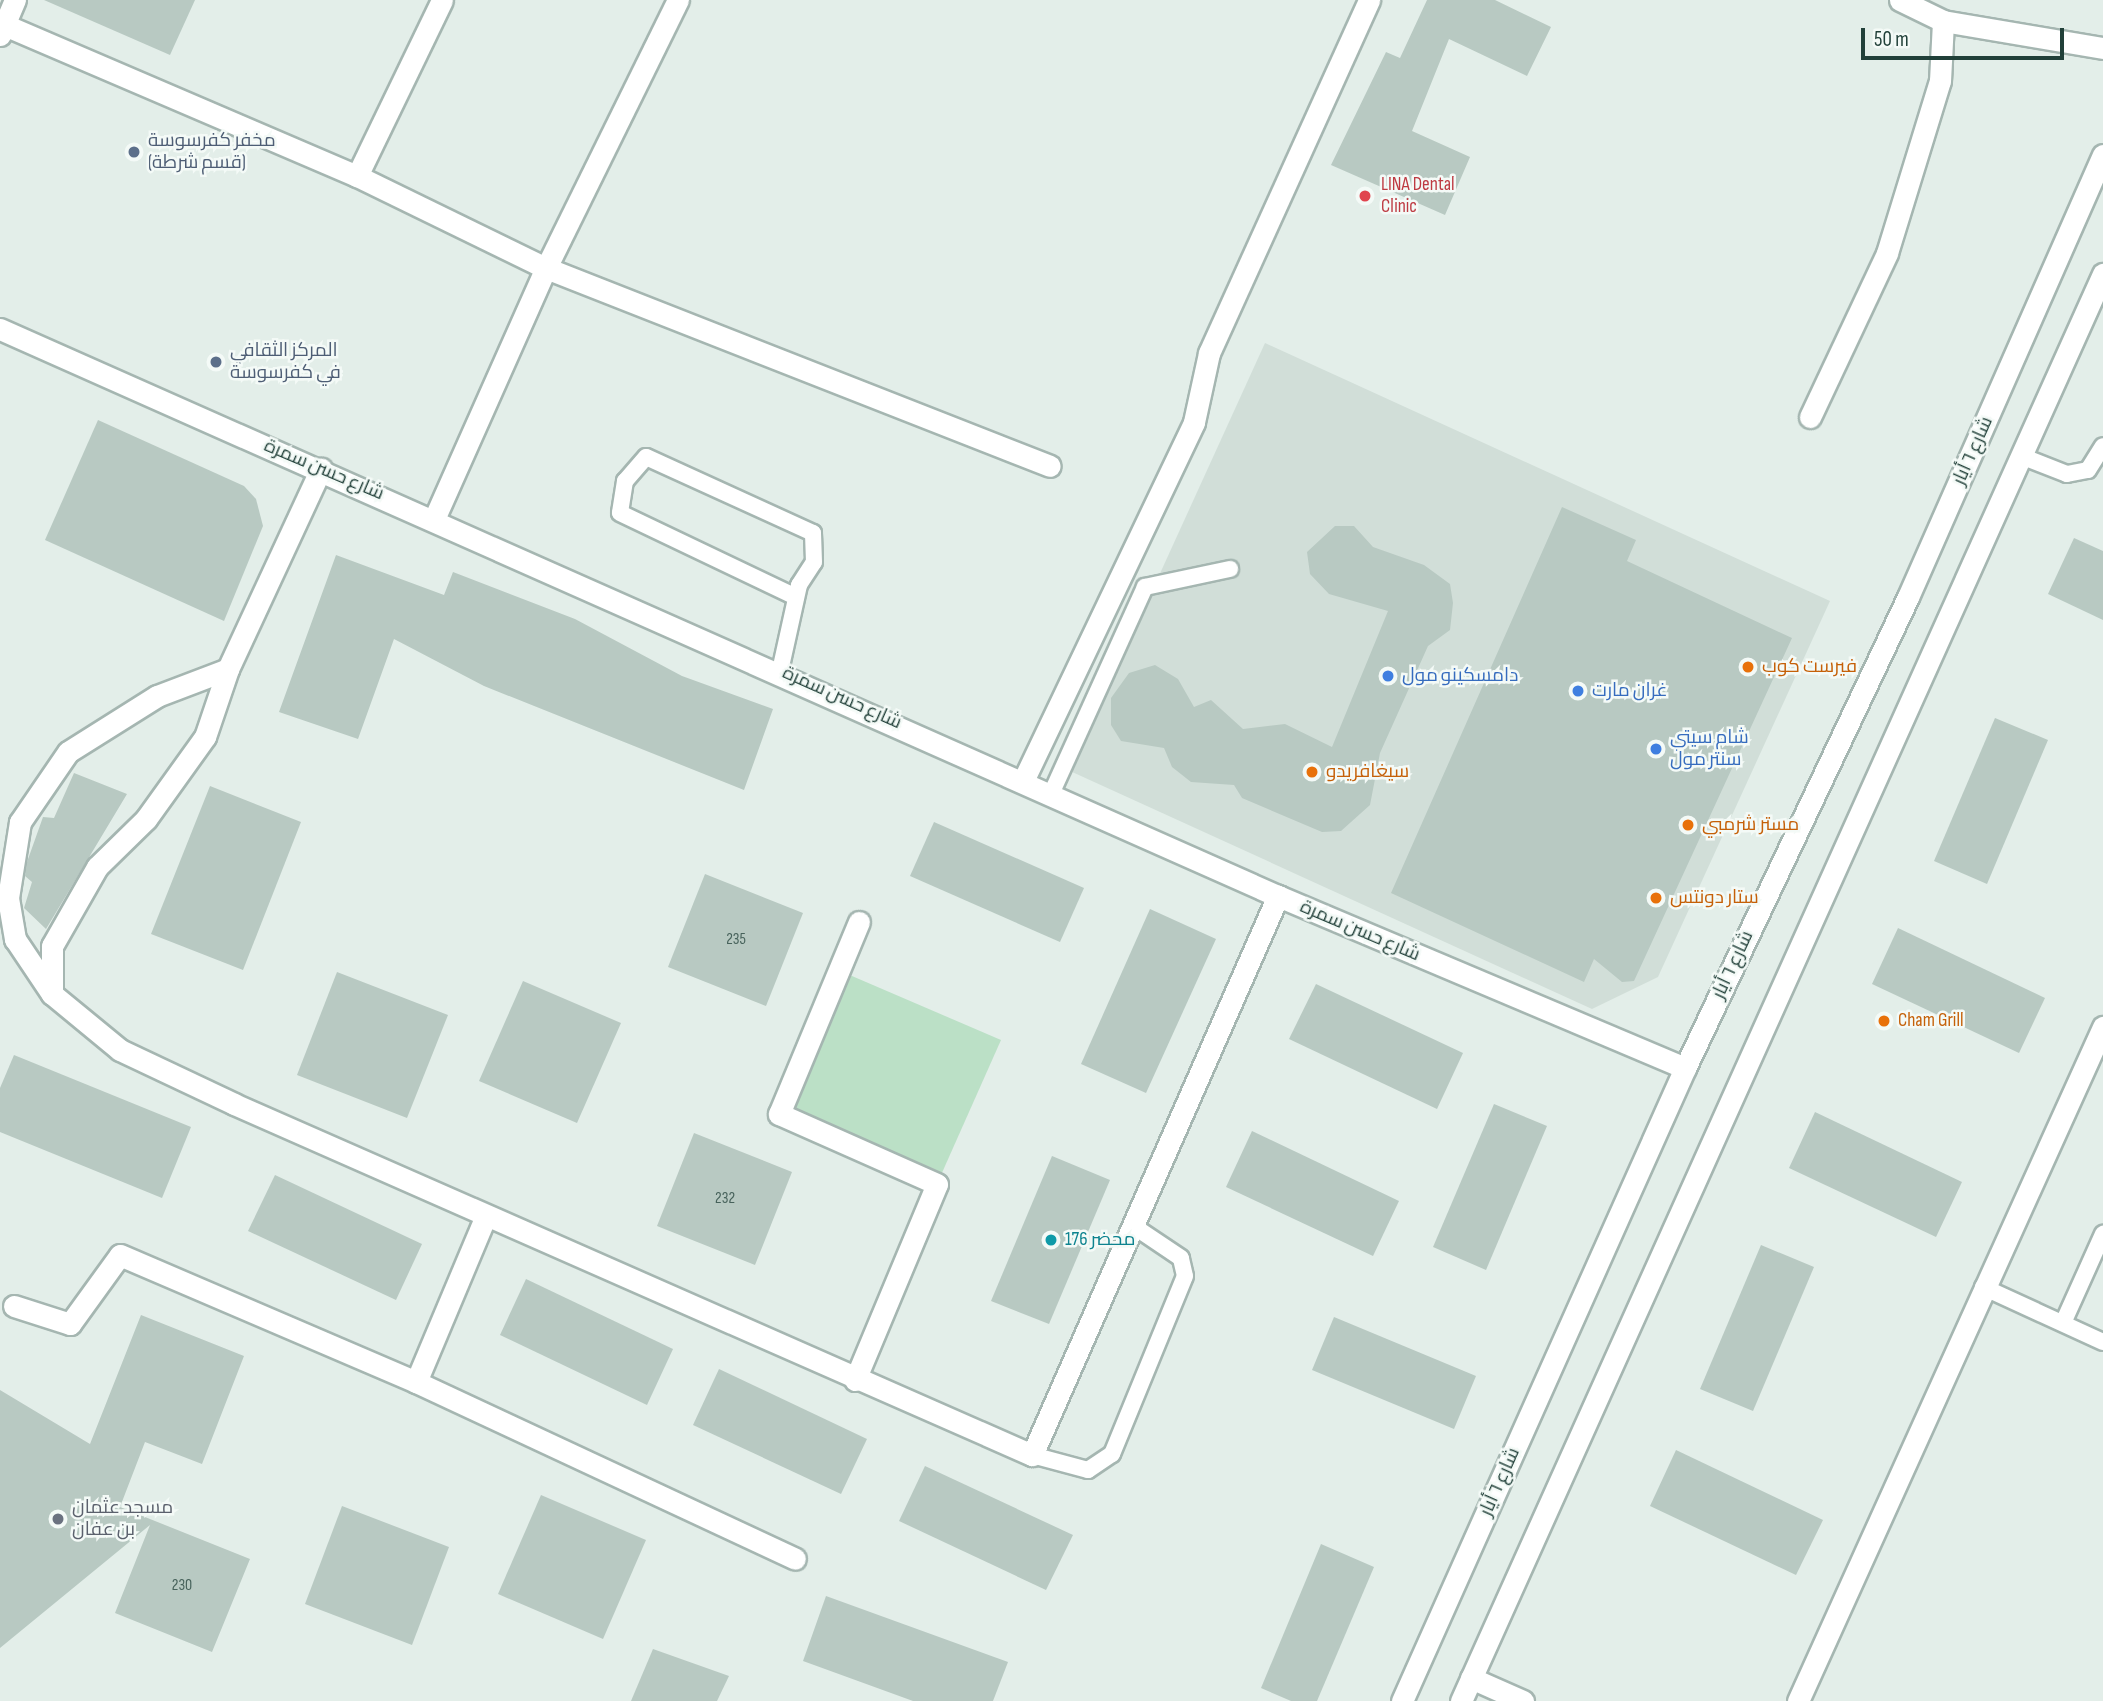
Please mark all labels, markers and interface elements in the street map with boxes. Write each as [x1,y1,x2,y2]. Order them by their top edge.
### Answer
scale bar [1865,14,2068,58]
text: 50 m [1874,27,1909,52]
place label: مخفر كفرسوسة (قسم شرطة) [148,130,276,174]
marker: مخفر كفرسوسة (قسم شرطة) [126,144,142,160]
place label: LINA Dental Clinic [1381,174,1455,218]
marker: LINA Dental Clinic [1355,186,1375,206]
place label: المركز الثقافي في كفرسوسة [230,340,341,384]
marker: المركز الثقافي في كفرسوسة [208,354,224,370]
street label: شارع ٦ أيار [1948,413,1998,489]
street label: شارع حسن سمرة [261,434,387,506]
place label: فيرست كوب [1762,656,1857,678]
marker: فيرست كوب [1740,659,1756,675]
street label: شارع حسن سمرة [779,662,905,734]
place label: دامسكينو مول [1402,665,1518,687]
marker: دامسكينو مول [1380,668,1396,684]
place label: غران مارت [1592,680,1668,702]
marker: غران مارت [1570,683,1586,699]
place label: شام سيتي سنتر مول [1670,727,1749,771]
marker: شام سيتي سنتر مول [1648,741,1664,757]
place label: سيغافريدو [1326,761,1409,783]
marker: سيغافريدو [1304,764,1320,780]
place label: مستر شرمبي [1702,814,1799,836]
marker: مستر شرمبي [1680,817,1696,833]
place label: ستار دونتس [1670,887,1759,909]
marker: ستار دونتس [1648,890,1664,906]
street label: شارع حسن سمرة [1297,895,1423,967]
street label: شارع ٦ أيار [1707,927,1759,1003]
house number: 235 [726,930,746,950]
place label: Cham Grill [1898,1010,1963,1032]
marker: Cham Grill [1876,1013,1892,1029]
house number: 232 [715,1189,735,1209]
place label: محضر 176 [1065,1229,1135,1251]
marker: محضر 176 [1043,1232,1059,1248]
street label: شارع ٦ أيار [1475,1444,1525,1520]
place label: مسجد عثمان بن عفان [72,1497,173,1541]
marker: مسجد عثمان بن عفان [50,1511,66,1527]
house number: 230 [172,1576,192,1596]

